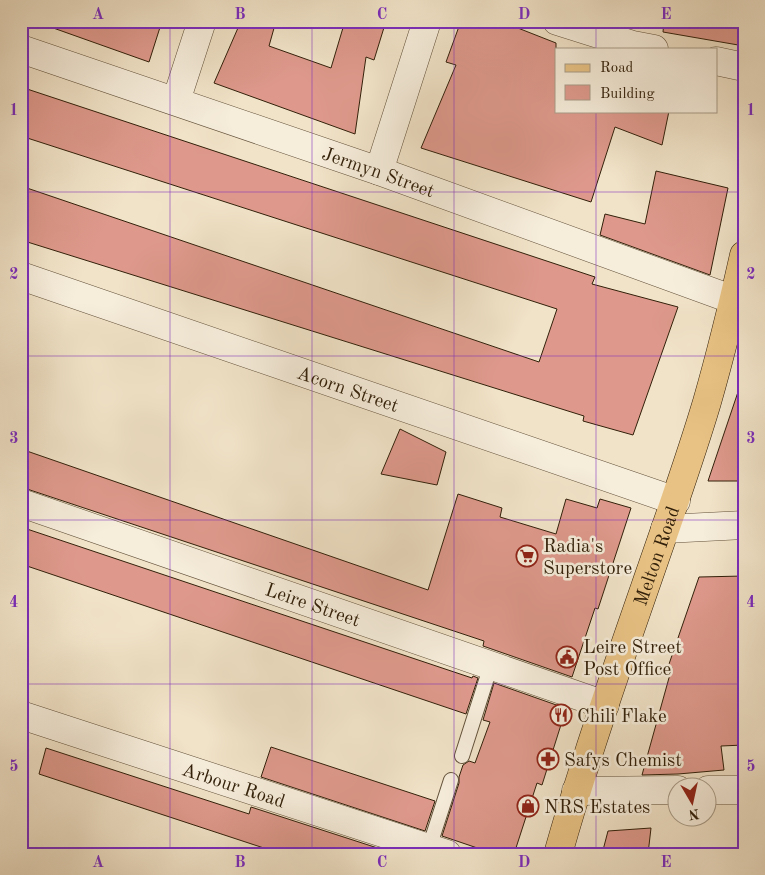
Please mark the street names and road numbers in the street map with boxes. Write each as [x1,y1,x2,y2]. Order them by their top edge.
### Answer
street label: Jermyn Street [319,145,437,202]
street label: Acorn Street [294,365,401,417]
street label: Melton Road [632,504,684,609]
street label: Leire Street [262,581,362,632]
street label: Arbour Road [179,761,287,813]

